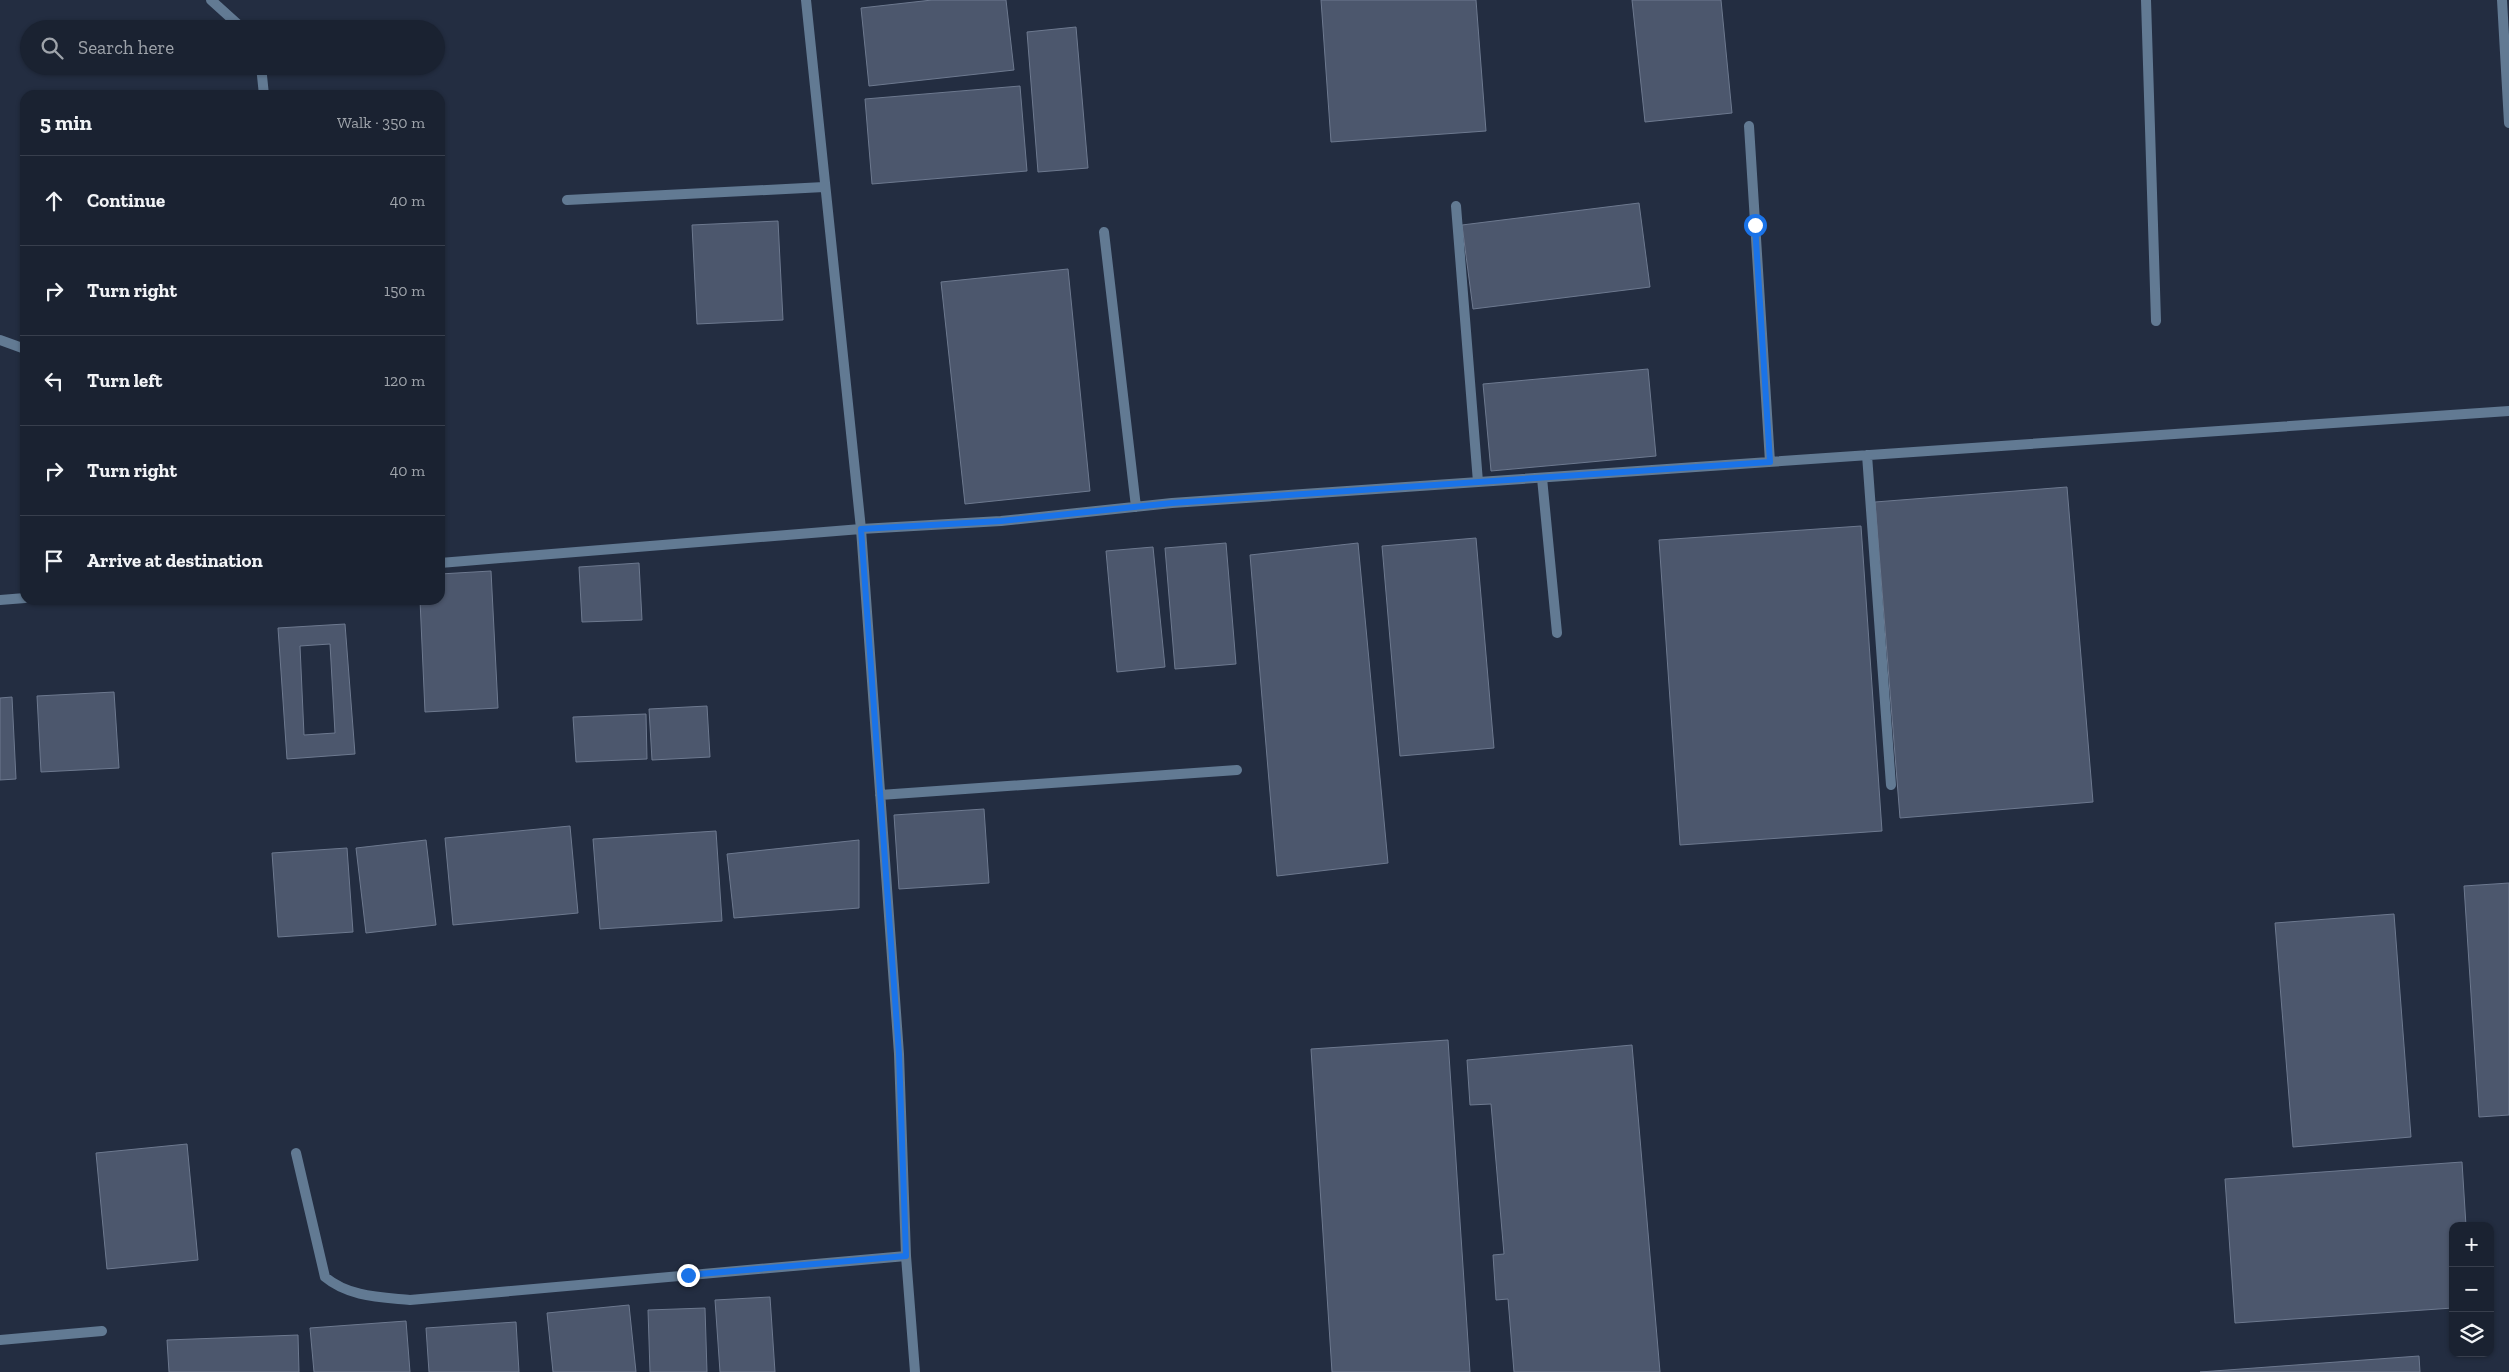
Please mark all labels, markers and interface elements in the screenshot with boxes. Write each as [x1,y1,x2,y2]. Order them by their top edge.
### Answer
search box [20,20,445,75]
icon: search [38,34,66,62]
text: Search here [78,36,174,59]
text: 5 min [40,110,92,135]
text: Walk · 350 m [337,113,425,132]
icon: ahead [40,187,68,215]
text: Continue [87,189,165,212]
text: 40 m [390,191,425,210]
route start [1744,214,1767,237]
icon: right [40,277,68,305]
text: Turn right [87,279,177,302]
text: 150 m [384,281,425,300]
icon: left [40,367,68,395]
text: Turn left [87,369,162,392]
text: 120 m [384,371,425,390]
icon: right [40,457,68,485]
text: Turn right [87,459,177,482]
text: 40 m [390,461,425,480]
icon: arrive [40,547,68,575]
text: Arrive at destination [87,549,263,572]
map controls [2449,1222,2494,1357]
button: + [2449,1222,2494,1267]
route end [677,1264,700,1287]
button: − [2449,1267,2494,1312]
button: layers [2449,1312,2494,1357]

